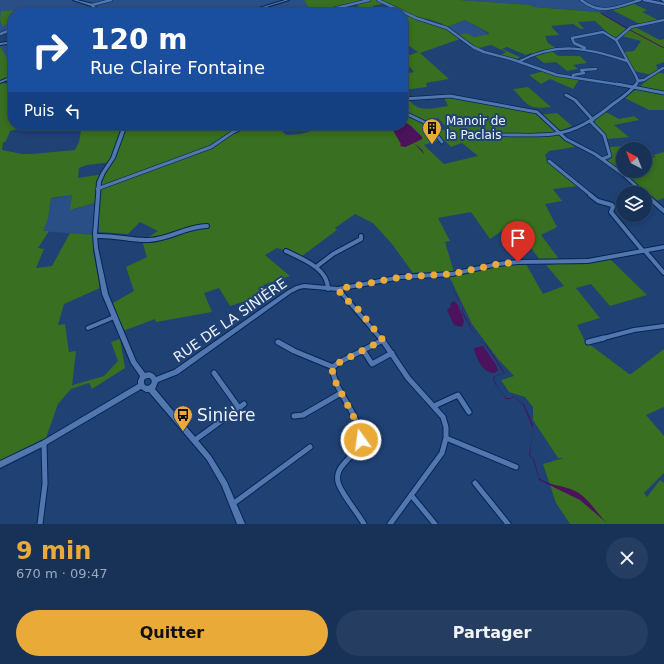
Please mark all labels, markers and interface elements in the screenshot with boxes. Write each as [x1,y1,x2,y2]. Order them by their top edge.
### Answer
text: 120 m [90,23,187,56]
icon: right [24,24,76,76]
text: Rue Claire Fontaine [90,57,265,78]
icon: left [62,100,84,122]
text: Puis [24,102,54,120]
place label: Manoir de la Paclais [446,114,506,142]
building icon: Manoir de la Paclais [421,117,443,145]
north arrow [616,142,652,178]
map controls [616,142,652,222]
button: layers [616,186,652,222]
pin [501,221,535,262]
icon: arrive [507,227,529,249]
street label: RUE DE LA SINIÈRE [170,275,290,365]
bus stop icon: Sinière [172,404,194,432]
place label: Sinière [197,405,256,425]
position arrow [340,419,382,461]
text: 9 min [16,537,91,565]
button: close [606,537,648,579]
text: 670 m · 09:47 [16,566,107,581]
button: Quitter [16,610,328,656]
button: Partager [336,610,648,656]

